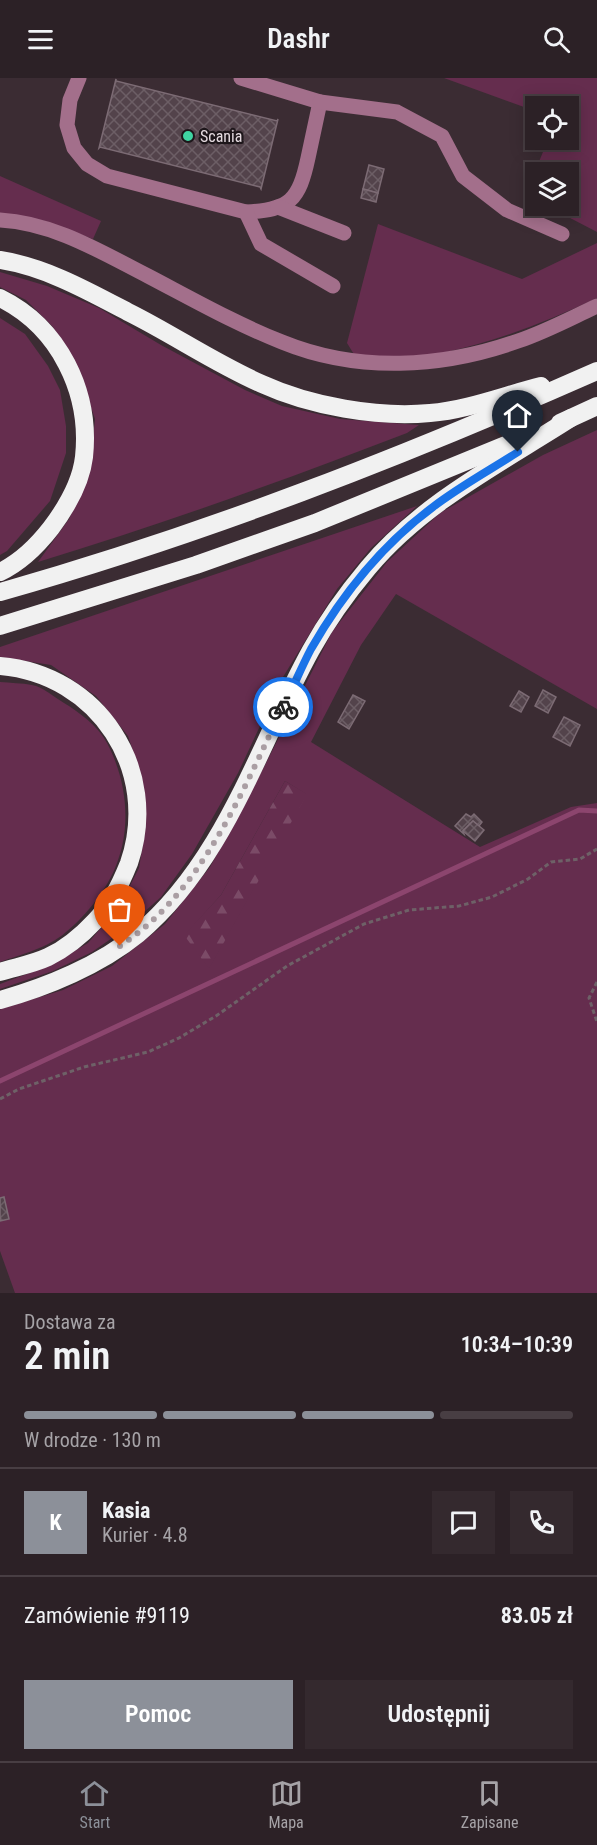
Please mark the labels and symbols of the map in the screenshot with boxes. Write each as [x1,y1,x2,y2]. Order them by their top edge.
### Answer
place label: Scania [200,127,242,146]
marker: Scania [181,129,195,143]
pin [492,390,543,452]
courier [253,677,313,737]
pin [94,884,145,946]

